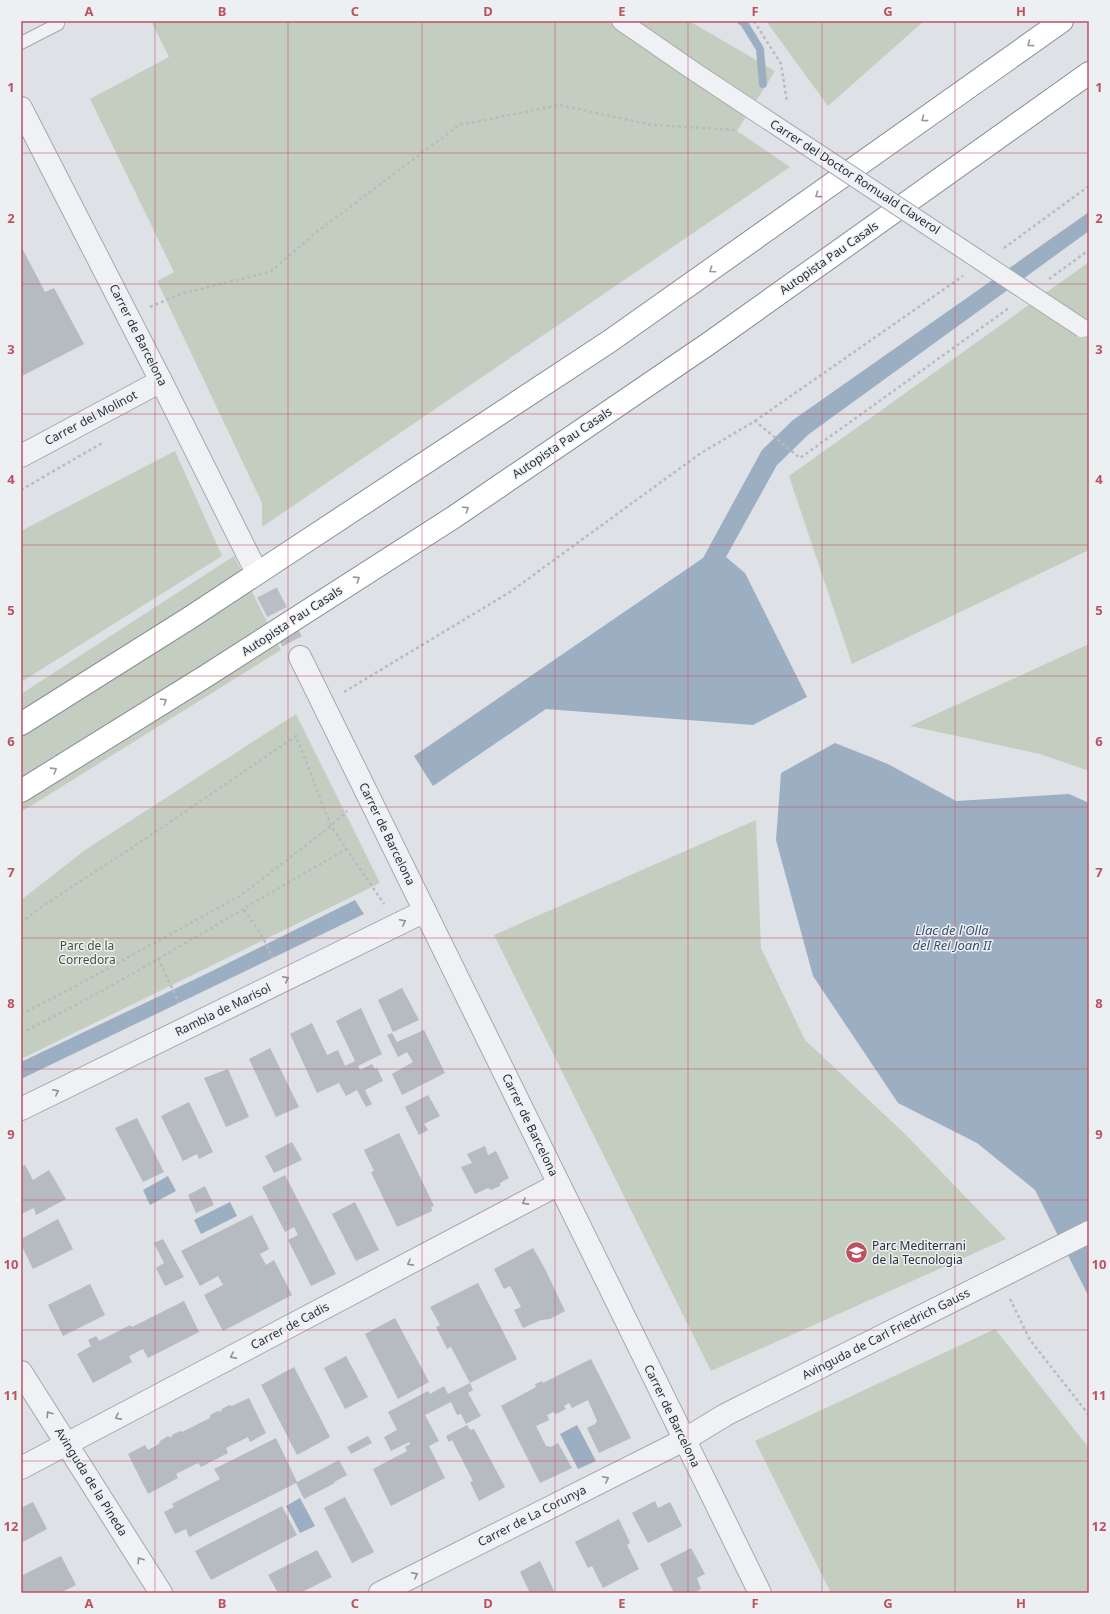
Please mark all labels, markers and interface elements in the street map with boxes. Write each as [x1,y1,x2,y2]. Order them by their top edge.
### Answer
text: A [85,2,94,20]
text: B [218,2,226,20]
text: C [351,2,359,20]
text: D [483,2,493,20]
text: E [618,2,626,20]
text: F [751,2,759,20]
text: G [883,2,893,20]
text: H [1016,2,1026,20]
one-way arrow [1027,39,1034,46]
text: 1 [7,78,15,96]
text: 1 [1095,78,1103,96]
one-way arrow [921,114,928,122]
street label: Carrer del Doctor Romuald Claverol [767,115,944,238]
one-way arrow [816,190,823,197]
text: 2 [7,209,15,227]
text: 2 [1095,209,1103,227]
street label: Autopista Pau Casals [776,217,882,298]
one-way arrow [709,265,716,273]
street label: Carrer de Barcelona [105,281,172,389]
text: 3 [7,340,15,358]
text: 3 [1095,340,1103,358]
street label: Carrer del Molinot [42,386,141,449]
street label: Autopista Pau Casals [508,403,615,482]
text: 4 [7,470,15,488]
text: 4 [1095,470,1103,488]
one-way arrow [462,506,469,513]
one-way arrow [353,576,360,584]
street label: Autopista Pau Casals [238,581,346,660]
text: 5 [7,601,15,619]
text: 5 [1095,601,1103,619]
one-way arrow [160,699,167,706]
text: 6 [7,732,15,750]
text: 6 [1095,732,1103,750]
one-way arrow [50,767,57,775]
street label: Carrer de Barcelona [355,780,420,888]
text: 7 [7,863,15,881]
text: 7 [1095,863,1103,881]
one-way arrow [399,919,406,927]
water label: Llac de l'Olla del Rei Joan II [912,921,992,954]
park label: Parc de la Corredora [58,937,116,968]
one-way arrow [282,976,289,984]
street label: Rambla de Marisol [172,979,274,1040]
text: 8 [7,994,15,1012]
text: 8 [1095,994,1103,1012]
street label: Carrer de Barcelona [498,1071,563,1179]
one-way arrow [52,1089,59,1096]
text: 9 [7,1125,15,1143]
text: 9 [1095,1125,1103,1143]
one-way arrow [522,1197,529,1205]
place label: Parc Mediterrani de la Tecnologia [872,1237,966,1268]
school or university icon: Parc Mediterrani de la Tecnologia [843,1240,869,1266]
text: 10 [4,1255,18,1273]
text: 10 [1092,1255,1106,1273]
one-way arrow [407,1258,414,1265]
street label: Avinguda de Carl Friedrich Gauss [799,1284,973,1383]
street label: Carrer de Cadis [248,1298,332,1353]
one-way arrow [230,1351,237,1359]
street label: Carrer de Barcelona [640,1362,705,1470]
text: 11 [4,1386,18,1404]
text: 11 [1092,1386,1106,1404]
one-way arrow [46,1411,53,1418]
one-way arrow [115,1412,123,1420]
street label: Avinguda de la Pineda [51,1424,132,1539]
one-way arrow [602,1476,609,1484]
street label: Carrer de La Corunya [475,1481,589,1550]
text: 12 [4,1517,18,1535]
text: 12 [1092,1517,1106,1535]
one-way arrow [137,1557,145,1564]
one-way arrow [411,1573,418,1580]
text: A [85,1594,94,1612]
text: B [218,1594,226,1612]
text: C [351,1594,359,1612]
text: D [483,1594,493,1612]
text: E [618,1594,626,1612]
text: F [751,1594,759,1612]
text: G [883,1594,893,1612]
text: H [1016,1594,1026,1612]

